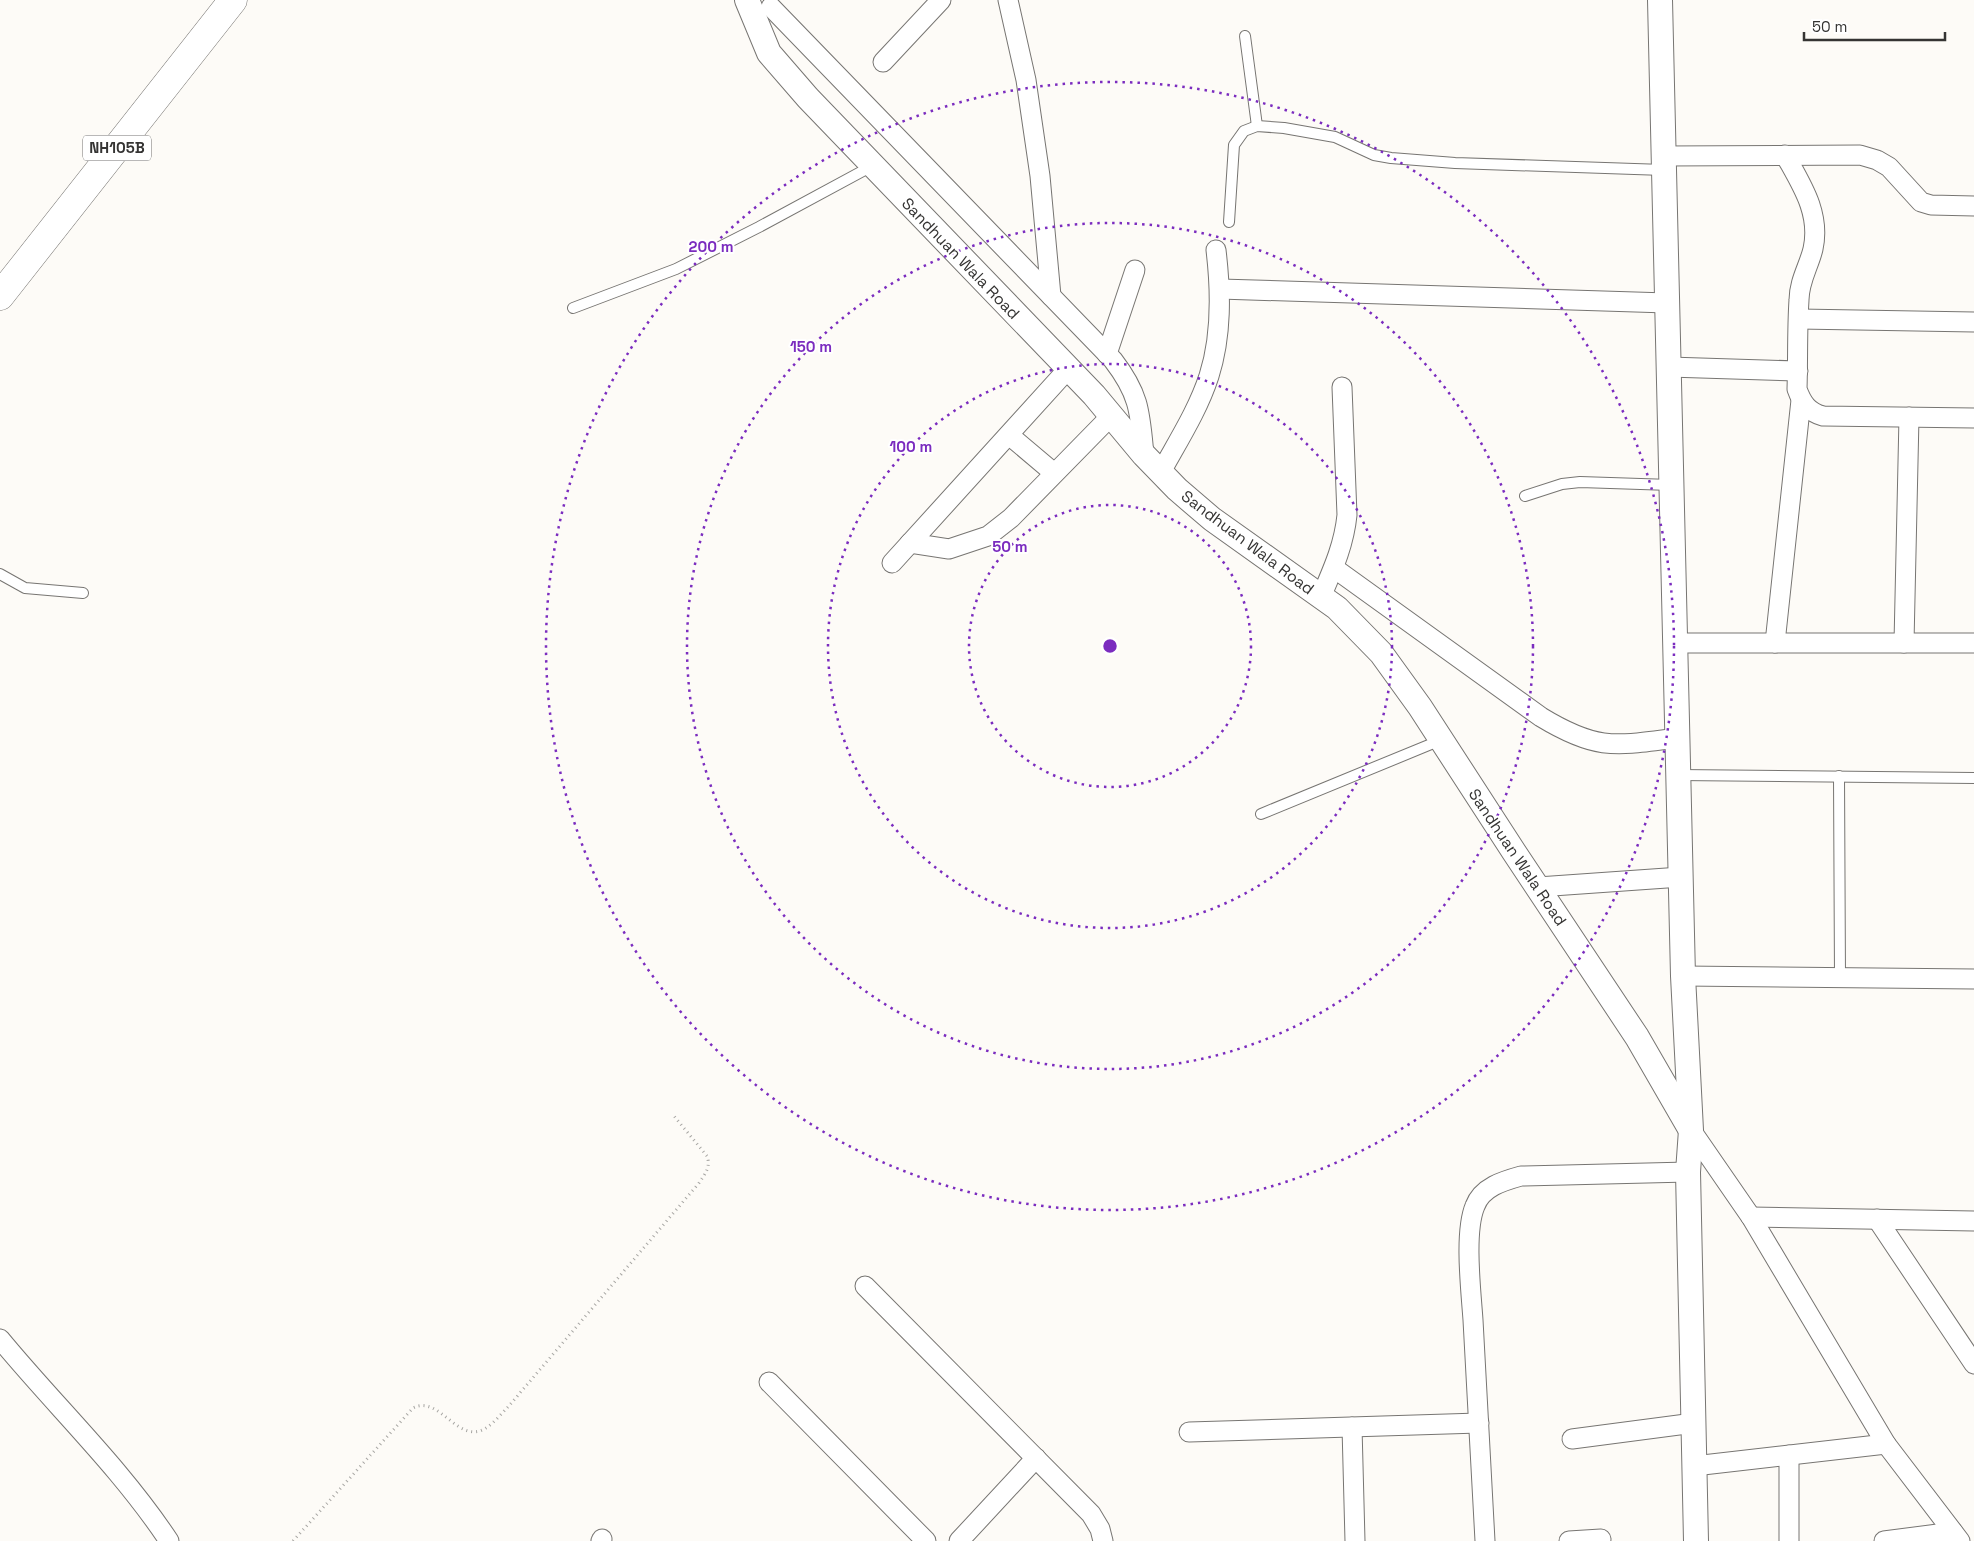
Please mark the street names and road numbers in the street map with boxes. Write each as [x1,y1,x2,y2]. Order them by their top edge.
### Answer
road number: NH105B [83,136,151,160]
street label: Sandhuan Wala Road [897,193,1024,324]
street label: Sandhuan Wala Road [1177,486,1318,599]
street label: Sandhuan Wala Road [1464,785,1571,930]

